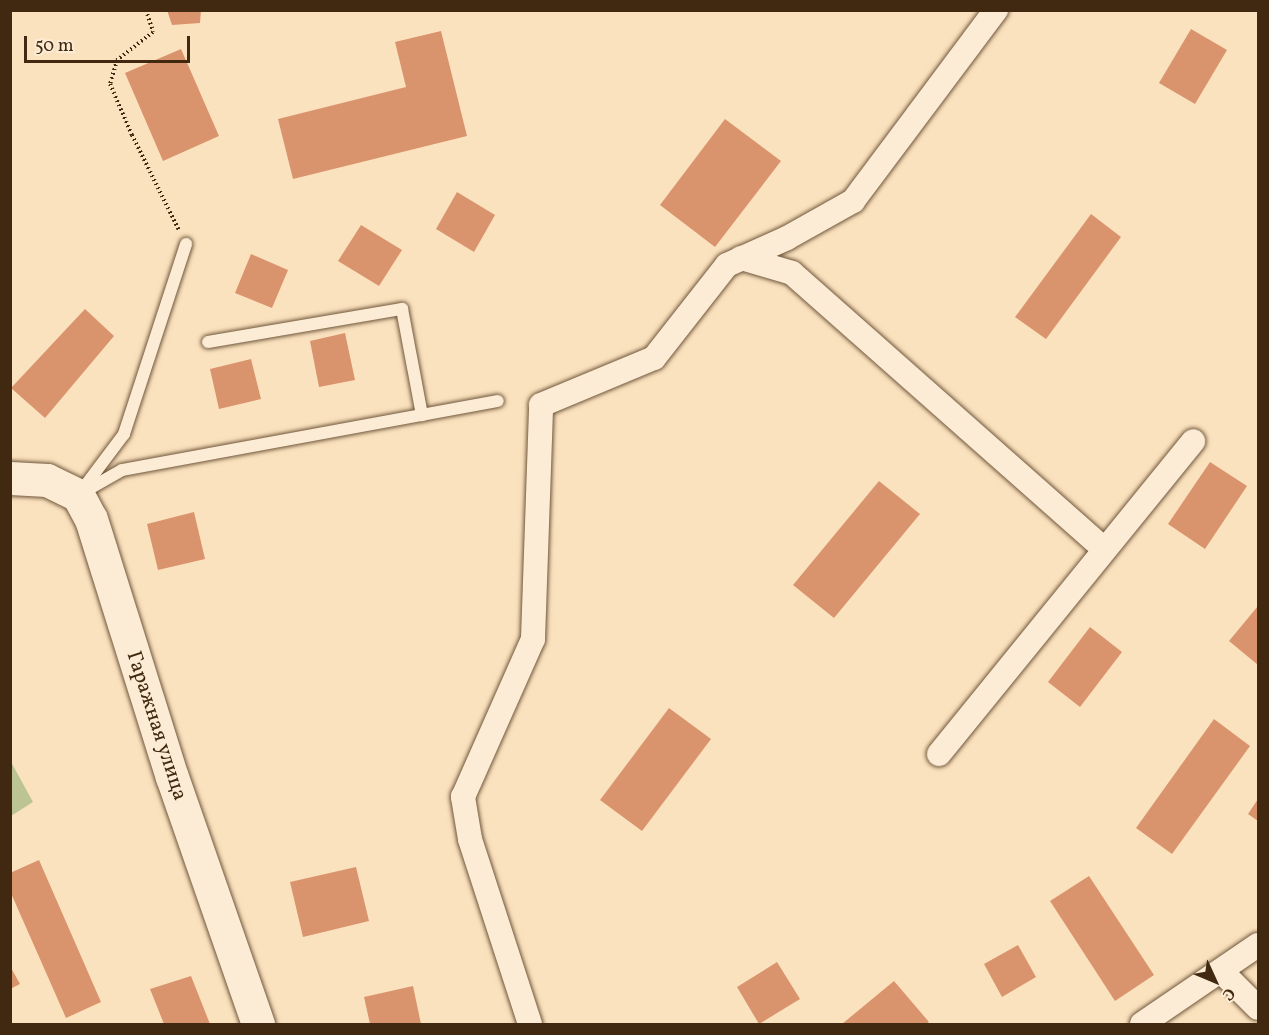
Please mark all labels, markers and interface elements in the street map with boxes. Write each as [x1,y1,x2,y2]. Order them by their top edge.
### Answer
scale bar [27,24,194,62]
text: 50 m [35,34,74,59]
street label: Гаражная улица [120,648,192,804]
north arrow [1185,951,1245,1011]
text: С [1216,982,1239,1005]

